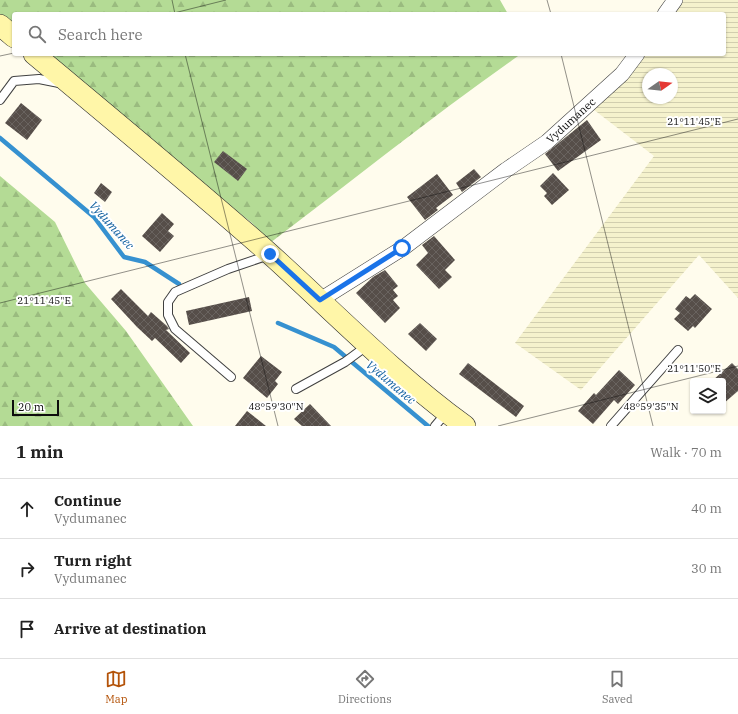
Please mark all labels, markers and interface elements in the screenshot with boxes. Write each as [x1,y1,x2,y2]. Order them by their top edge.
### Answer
search box [12,12,726,56]
icon: search [26,23,48,45]
text: Search here [58,25,143,44]
north arrow [642,68,678,104]
street label: Vydumanec [543,94,599,146]
text: 21°11'45"E [667,115,721,128]
water label: Vydumanec [86,198,138,253]
route start [393,239,411,257]
route end [261,245,279,263]
text: 21°11'45"E [17,294,71,307]
water label: Vydumanec [363,357,419,408]
text: 21°11'50"E [667,362,721,375]
map controls [690,378,726,414]
button: layers [690,378,726,414]
scale bar [12,398,59,417]
text: 20 m [18,400,44,414]
text: 48°59'30"N [249,400,304,413]
text: 48°59'35"N [624,400,679,413]
text: 1 min [16,441,64,463]
text: Walk · 70 m [650,444,722,461]
text: Continue [54,491,121,510]
icon: ahead [16,498,38,520]
text: 40 m [691,500,722,517]
text: Vydumanec [54,510,127,527]
text: Turn right [54,551,132,570]
icon: right [16,558,38,580]
text: 30 m [691,560,722,577]
text: Vydumanec [54,570,127,587]
icon: arrive [16,618,38,640]
text: Arrive at destination [54,619,206,638]
tab: Map [105,668,128,706]
tab: Directions [338,668,392,706]
tab: Saved [602,668,633,706]

